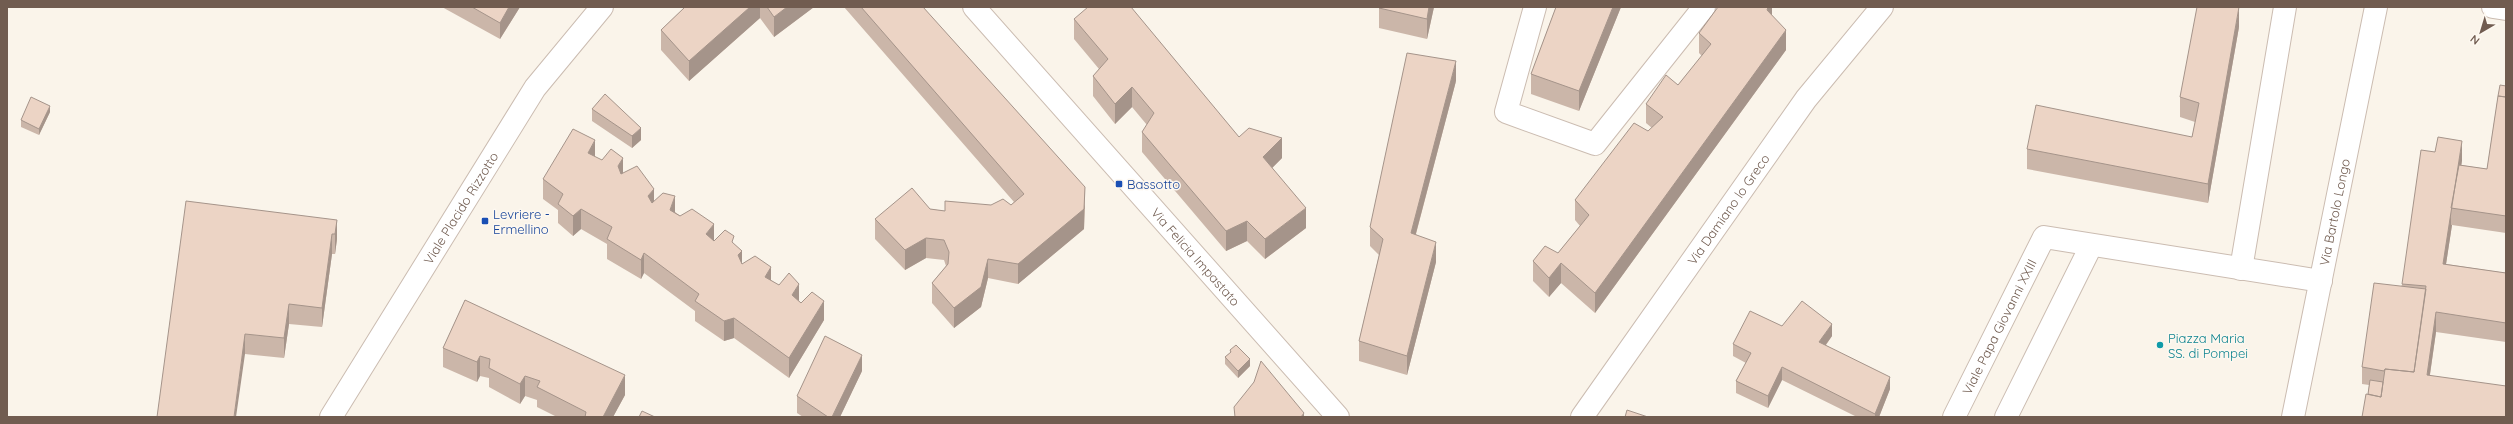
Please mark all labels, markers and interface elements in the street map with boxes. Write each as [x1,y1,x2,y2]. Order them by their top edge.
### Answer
north arrow [2461,12,2501,52]
text: N [2467,32,2482,48]
street label: Viale Placido Rizzotto [420,149,501,267]
street label: Via Damiano lo Greco [1684,151,1773,268]
street label: Via Bartolo Longo [2316,157,2353,267]
place label: Bassotto [1127,176,1180,192]
marker: Bassotto [1114,179,1124,189]
street label: Via Felicia Impastato [1148,204,1244,309]
place label: Levriere - Ermellino [493,206,550,237]
marker: Levriere - Ermellino [480,216,490,226]
street label: Viale Papa Giovanni XXIII [1959,256,2040,397]
place label: Piazza Maria SS. di Pompei [2168,330,2248,361]
marker: Piazza Maria SS. di Pompei [2155,340,2165,350]

